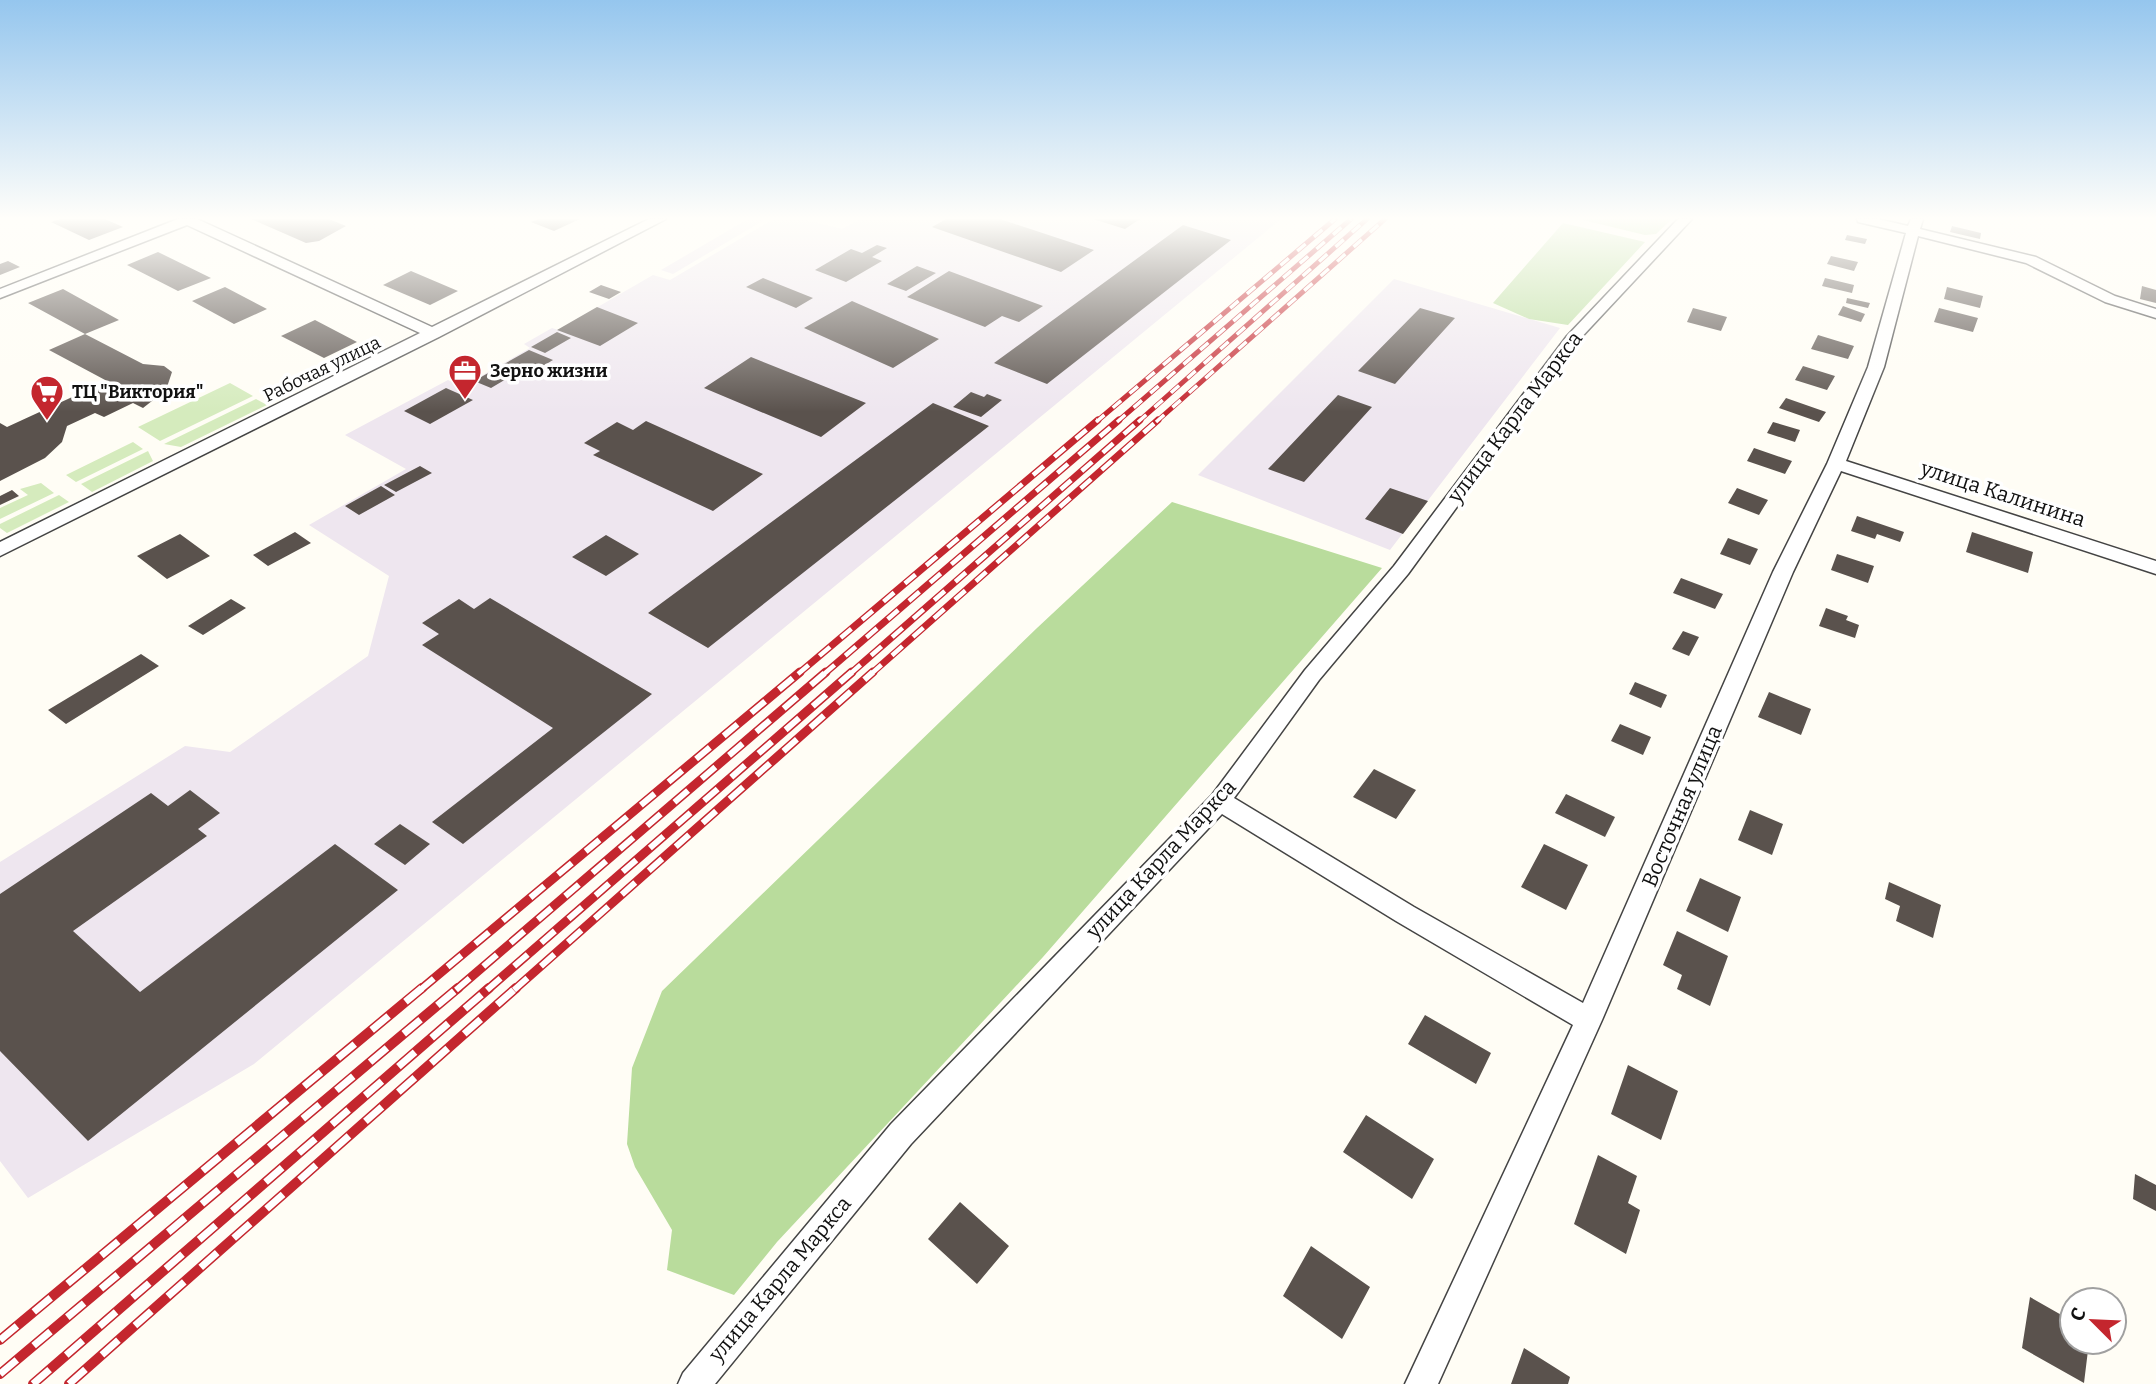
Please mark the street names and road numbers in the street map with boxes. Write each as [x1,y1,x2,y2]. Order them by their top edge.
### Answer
street label: улица Карла Маркса [1441,326,1588,509]
street label: Рабочая улица [260,331,384,407]
street label: улица Калинина [1916,455,2089,533]
street label: Восточная улица [1636,721,1728,891]
street label: улица Карла Маркса [1080,774,1242,945]
street label: улица Карла Маркса [703,1191,857,1368]

